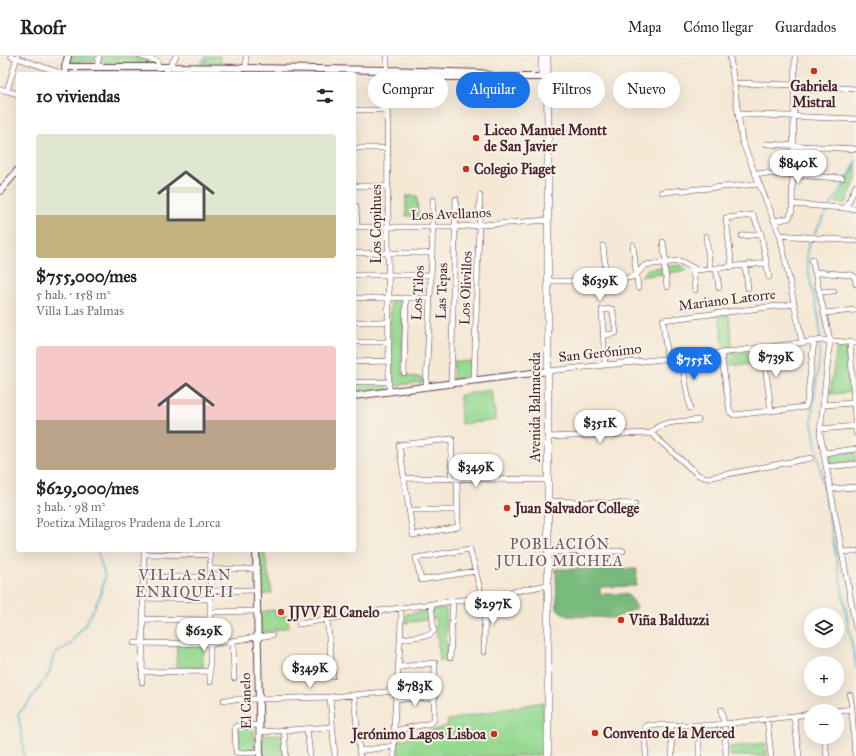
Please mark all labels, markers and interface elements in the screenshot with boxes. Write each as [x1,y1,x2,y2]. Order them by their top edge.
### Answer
text: Roofr [20,16,66,39]
text: Mapa [628,19,661,36]
text: Cómo llegar [683,19,753,36]
text: Guardados [775,19,836,36]
marker: Gabriela Mistral [809,66,819,76]
chip: Comprar [368,72,448,108]
chip: Alquilar [456,72,530,108]
chip: Filtros [538,72,605,108]
chip: Nuevo [613,72,680,108]
place label: Gabriela Mistral [790,78,839,111]
icon: filters [314,85,336,107]
text: 10 viviendas [36,86,120,107]
place label: Liceo Manuel Montt de San Javier [484,122,607,156]
marker: Liceo Manuel Montt de San Javier [471,133,481,143]
pin: $840K [770,150,826,184]
text: $840K [779,155,817,171]
icon: home [150,160,222,232]
place label: Colegio Piaget [474,161,556,179]
marker: Colegio Piaget [461,164,471,174]
street label: Los Copihues [368,184,385,264]
street label: Los Avellanos [411,204,491,224]
street label: Los Olivillos [456,251,476,325]
street label: Las Tepas [433,262,451,320]
street label: Los Tilos [408,265,428,321]
text: $755,000/mes [36,266,137,287]
pin: $639K [572,268,628,302]
text: $639K [582,273,618,289]
street label: Mariano Latorre [677,286,777,314]
text: 5 hab. · 158 m² [36,287,111,303]
text: Villa Las Palmas [36,303,124,319]
street label: San Gerónimo [558,340,642,366]
pin: $739K [748,344,804,378]
pin: $755K [666,347,722,381]
text: $739K [758,349,794,365]
street label: Avenida Balmaceda [527,352,544,463]
text: $755K [676,352,712,368]
icon: home [150,372,222,444]
pin: $351K [572,410,628,444]
text: $351K [583,415,617,431]
pin: $349K [448,454,504,488]
text: $349K [458,459,494,475]
text: $629,000/mes [36,478,139,499]
text: 3 hab. · 98 m² [36,499,106,515]
place label: Juan Salvador College [513,500,639,518]
marker: Juan Salvador College [502,503,512,513]
text: Poetiza Milagros Pradena de Lorca [36,515,220,531]
district label: POBLACIÓN JULIO MICHEA [494,534,624,571]
district label: VILLA SAN ENRIQUE II [135,566,235,601]
pin: $297K [465,591,521,625]
text: $297K [474,596,512,612]
place label: JJVV El Canelo [287,604,379,622]
marker: JJVV El Canelo [276,607,286,617]
map controls [804,608,844,744]
button: layers [804,608,844,648]
place label: Viña Balduzzi [628,612,709,629]
marker: Viña Balduzzi [616,615,626,625]
pin: $629K [176,618,232,652]
text: $629K [185,623,223,639]
pin: $349K [282,655,338,689]
button: + [804,656,844,696]
text: $349K [292,660,328,676]
street label: El Canelo [237,673,255,729]
pin: $783K [387,673,443,707]
text: $783K [397,678,433,694]
button: − [804,704,844,744]
place label: Convento de la Merced [603,725,736,742]
place label: Jerónimo Lagos Lisboa [350,726,487,744]
marker: Convento de la Merced [590,728,600,738]
marker: Jerónimo Lagos Lisboa [489,729,499,739]

